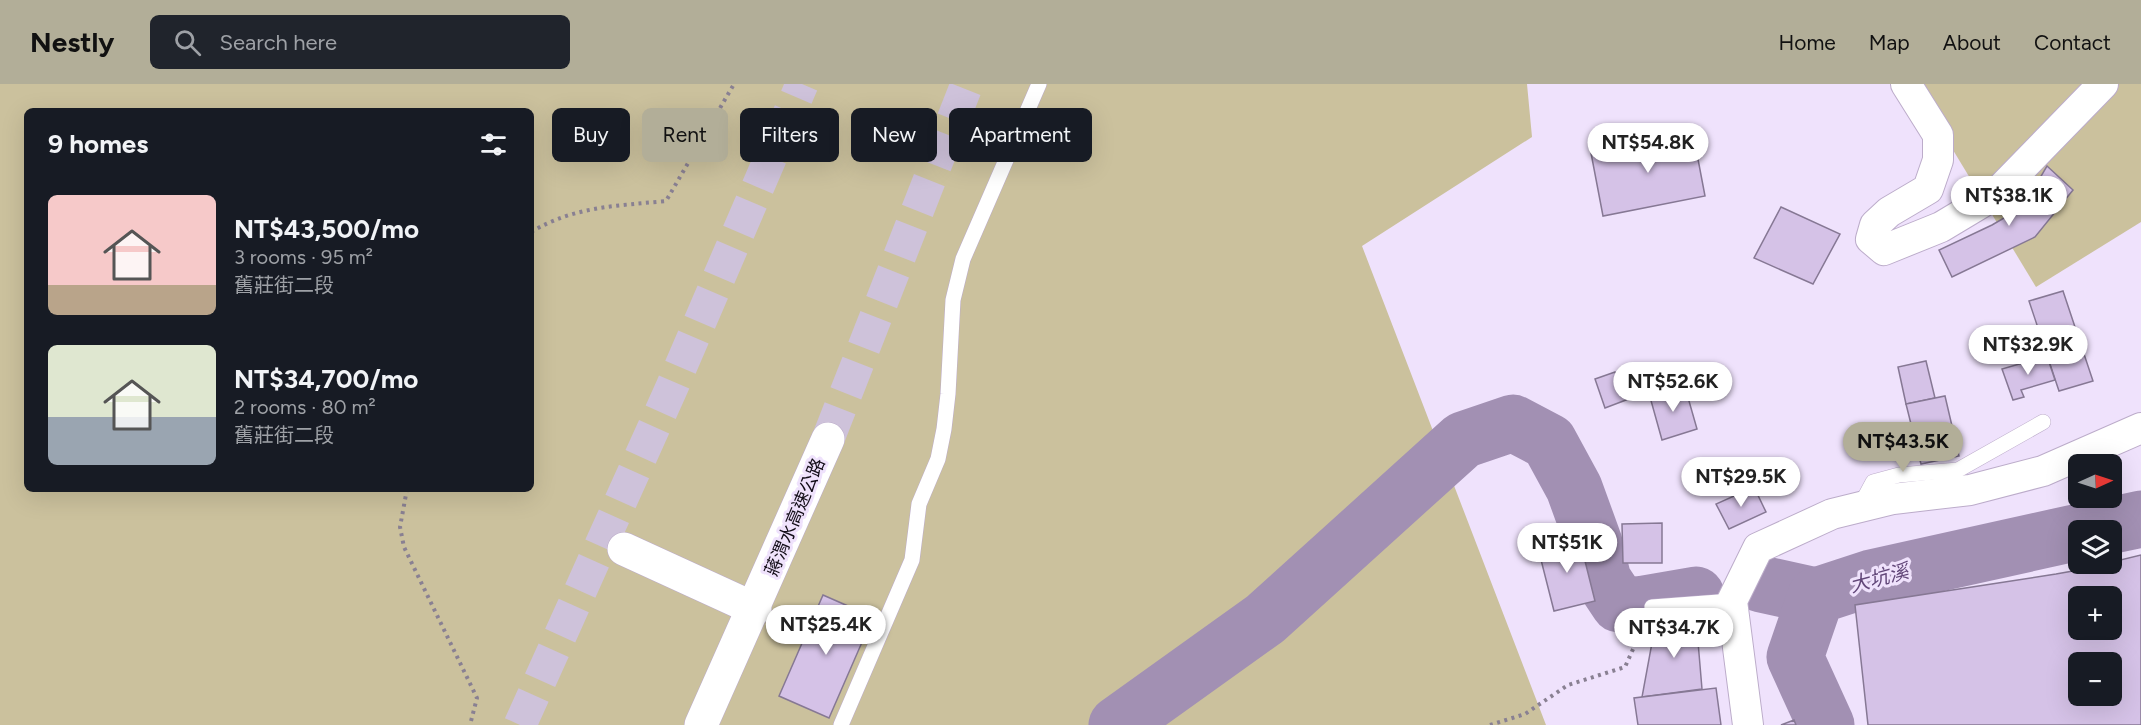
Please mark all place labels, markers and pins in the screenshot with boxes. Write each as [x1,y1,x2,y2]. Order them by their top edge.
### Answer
pin: NT$54.8K [1586,123,1710,174]
pin: NT$38.1K [1947,176,2071,227]
pin: NT$32.9K [1966,325,2090,376]
pin: NT$52.6K [1611,362,1735,413]
pin: NT$43.5K [1841,422,1965,473]
pin: NT$29.5K [1679,457,1803,508]
pin: NT$51K [1518,523,1616,574]
pin: NT$25.4K [764,605,888,656]
pin: NT$34.7K [1612,608,1736,659]

